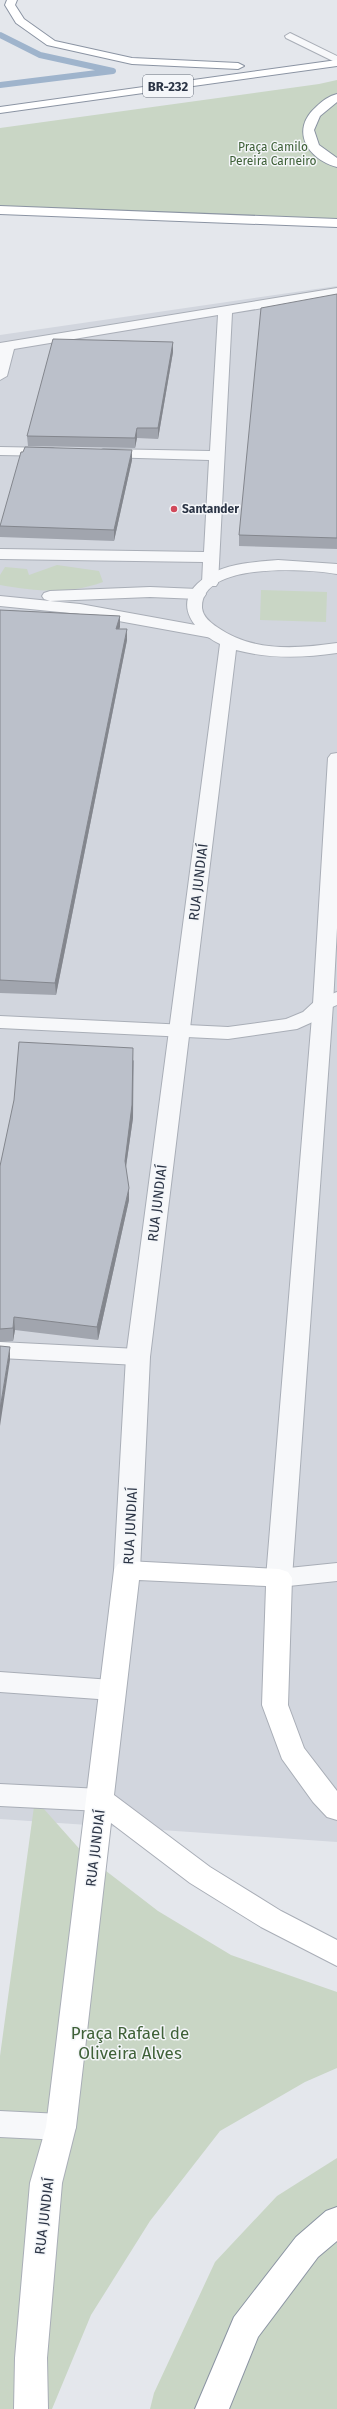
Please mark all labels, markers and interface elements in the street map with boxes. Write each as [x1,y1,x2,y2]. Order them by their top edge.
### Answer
road number: BR-232 [143,75,193,97]
park label: Praça Camilo Pereira Carneiro [229,140,317,168]
place label: Santander [182,502,239,516]
marker: Santander [169,504,179,514]
street label: RUA JUNDIAÍ [184,842,212,922]
street label: RUA JUNDIAÍ [143,1163,171,1243]
street label: RUA JUNDIAÍ [119,1487,141,1565]
street label: RUA JUNDIAÍ [81,1808,109,1888]
park label: Praça Rafael de Oliveira Alves [71,2023,189,2064]
street label: RUA JUNDIAÍ [30,2176,58,2256]

